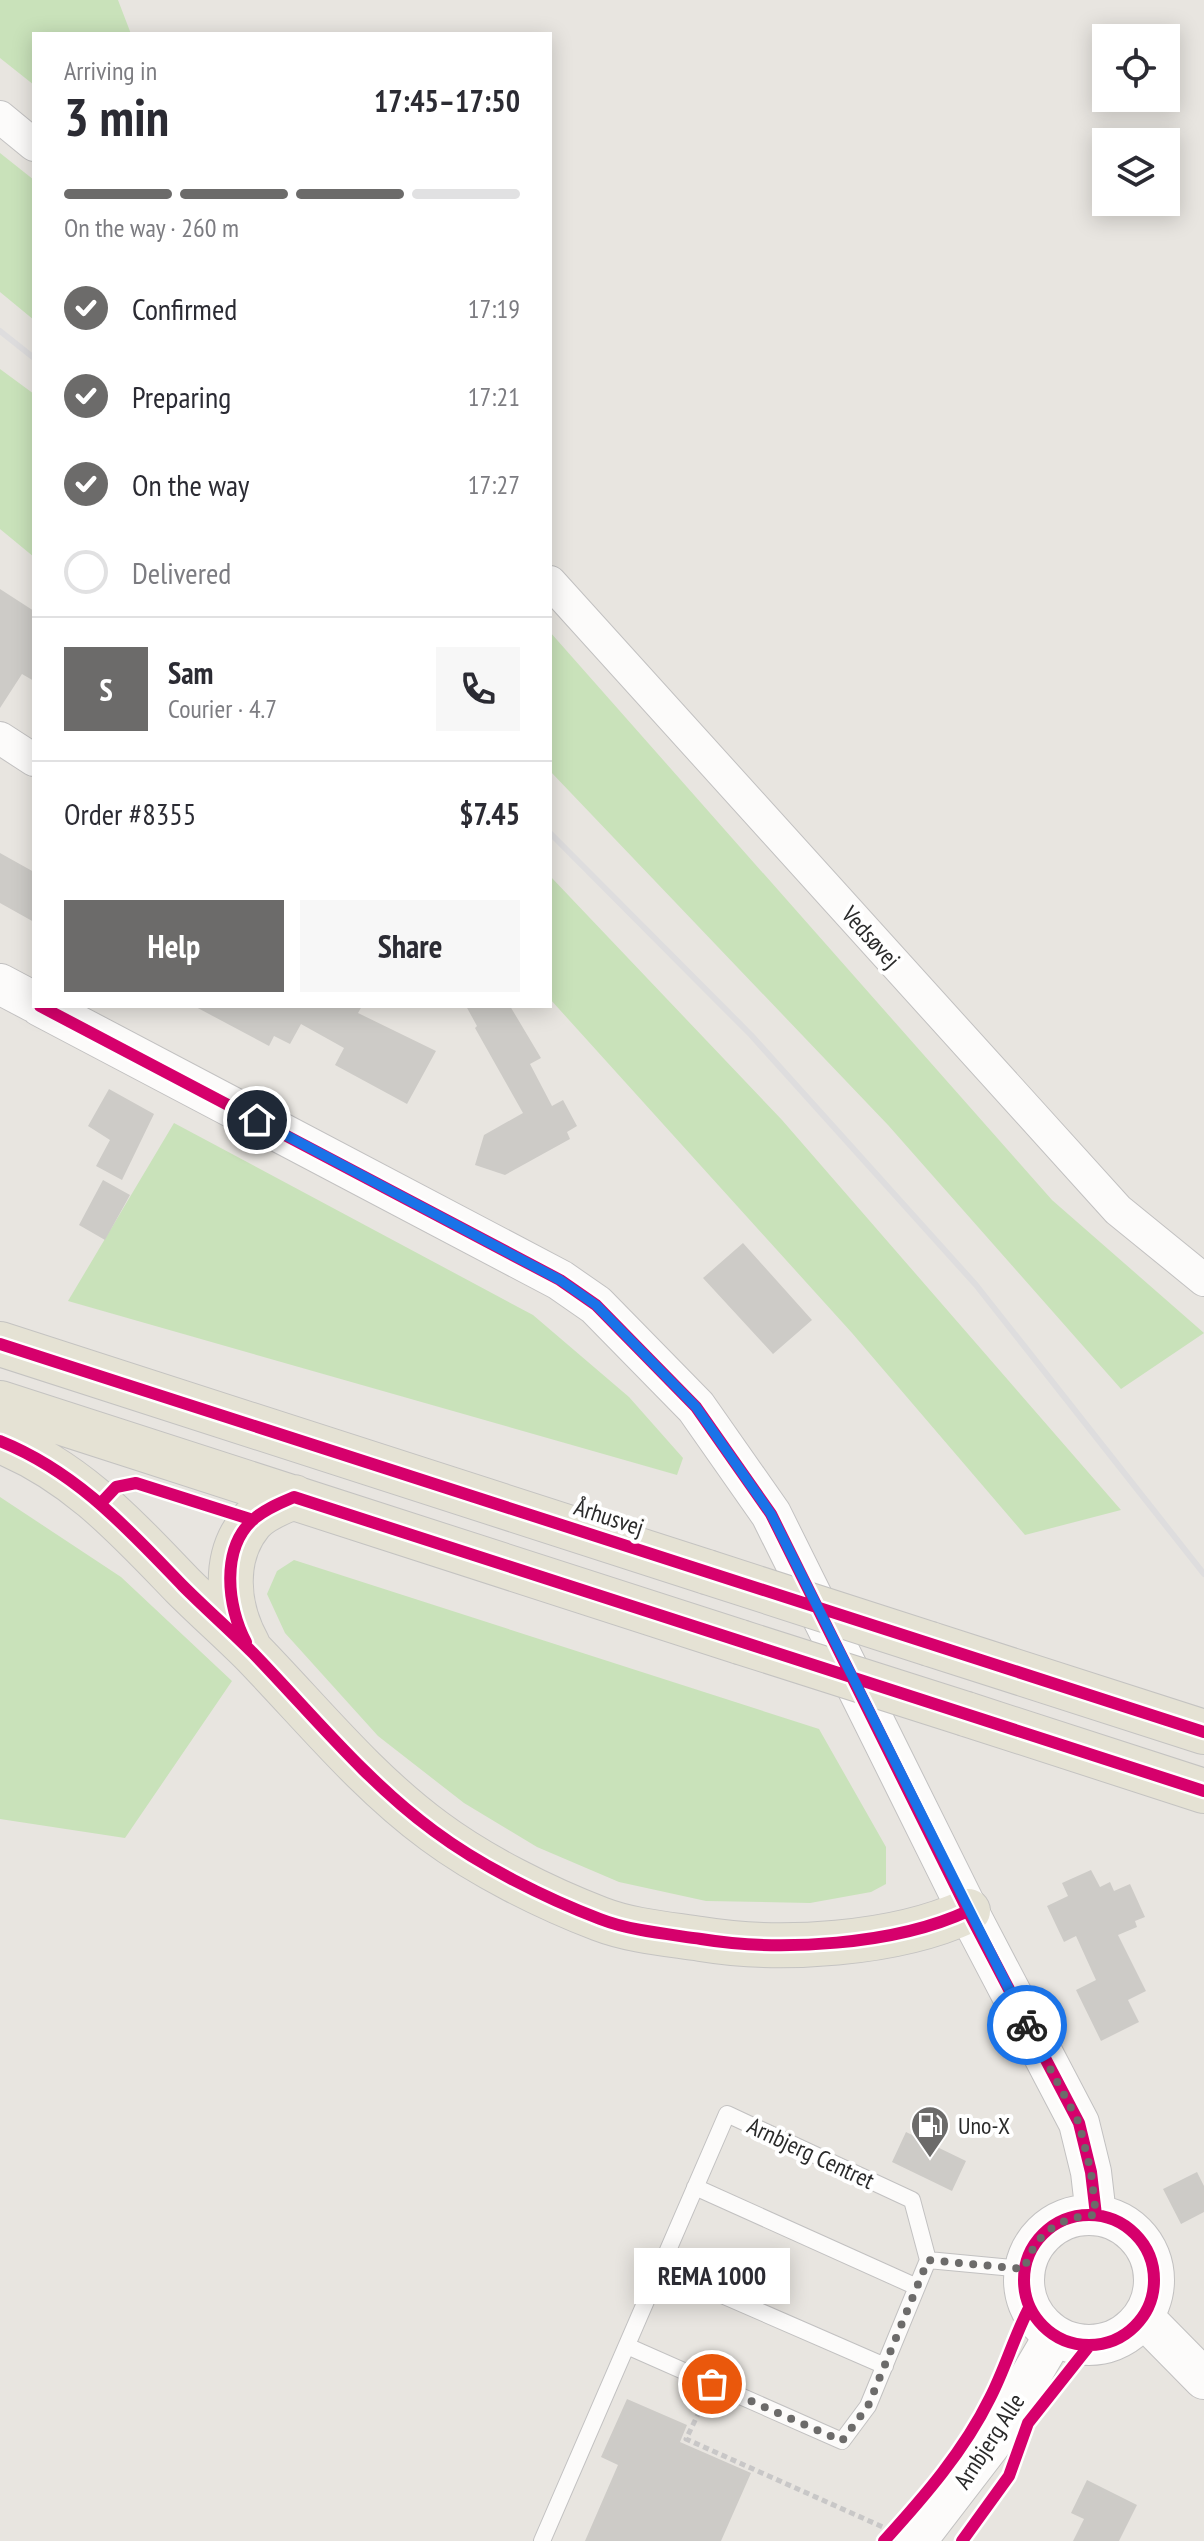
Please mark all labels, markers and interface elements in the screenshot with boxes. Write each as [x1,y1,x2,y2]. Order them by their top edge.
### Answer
map controls [1092,24,1180,216]
button: locate [1092,24,1180,112]
text: Arriving in [64,54,157,87]
text: 17:45–17:50 [374,81,520,120]
text: 3 min [64,83,169,150]
button: layers [1092,128,1180,216]
text: On the way · 260 m [64,211,239,244]
icon: check [64,286,108,330]
text: Confirmed [132,289,237,328]
text: 17:19 [468,292,520,325]
icon: check [64,374,108,418]
text: Preparing [132,377,231,416]
text: 17:21 [468,380,520,413]
icon: check [64,462,108,506]
text: On the way [132,465,249,504]
text: 17:27 [468,468,520,501]
text: Delivered [132,553,231,592]
button: phone [436,647,520,731]
text: Sam [168,653,213,692]
text: S [99,670,113,709]
text: Courier · 4.7 [168,692,277,725]
text: Order #8355 [64,794,196,833]
text: $7.45 [459,794,520,833]
street label: Vedsøvej [834,899,907,974]
button: Help [64,900,284,992]
button: Share [300,900,520,992]
pin [223,1086,291,1154]
icon: home [235,1098,279,1142]
street label: Århusvej [570,1491,648,1543]
courier [987,1985,1067,2065]
icon: bike [1005,2003,1049,2047]
fuel station icon: Uno-X [909,2104,951,2159]
street label: Arnbjerg Centret [743,2110,880,2196]
place label: Uno-X [958,2110,1010,2141]
callout: REMA 1000 [634,2248,790,2304]
text: REMA 1000 [658,2259,766,2292]
pin [678,2350,746,2418]
icon: bag [690,2362,734,2406]
street label: Arnbjerg Alle [947,2387,1031,2495]

